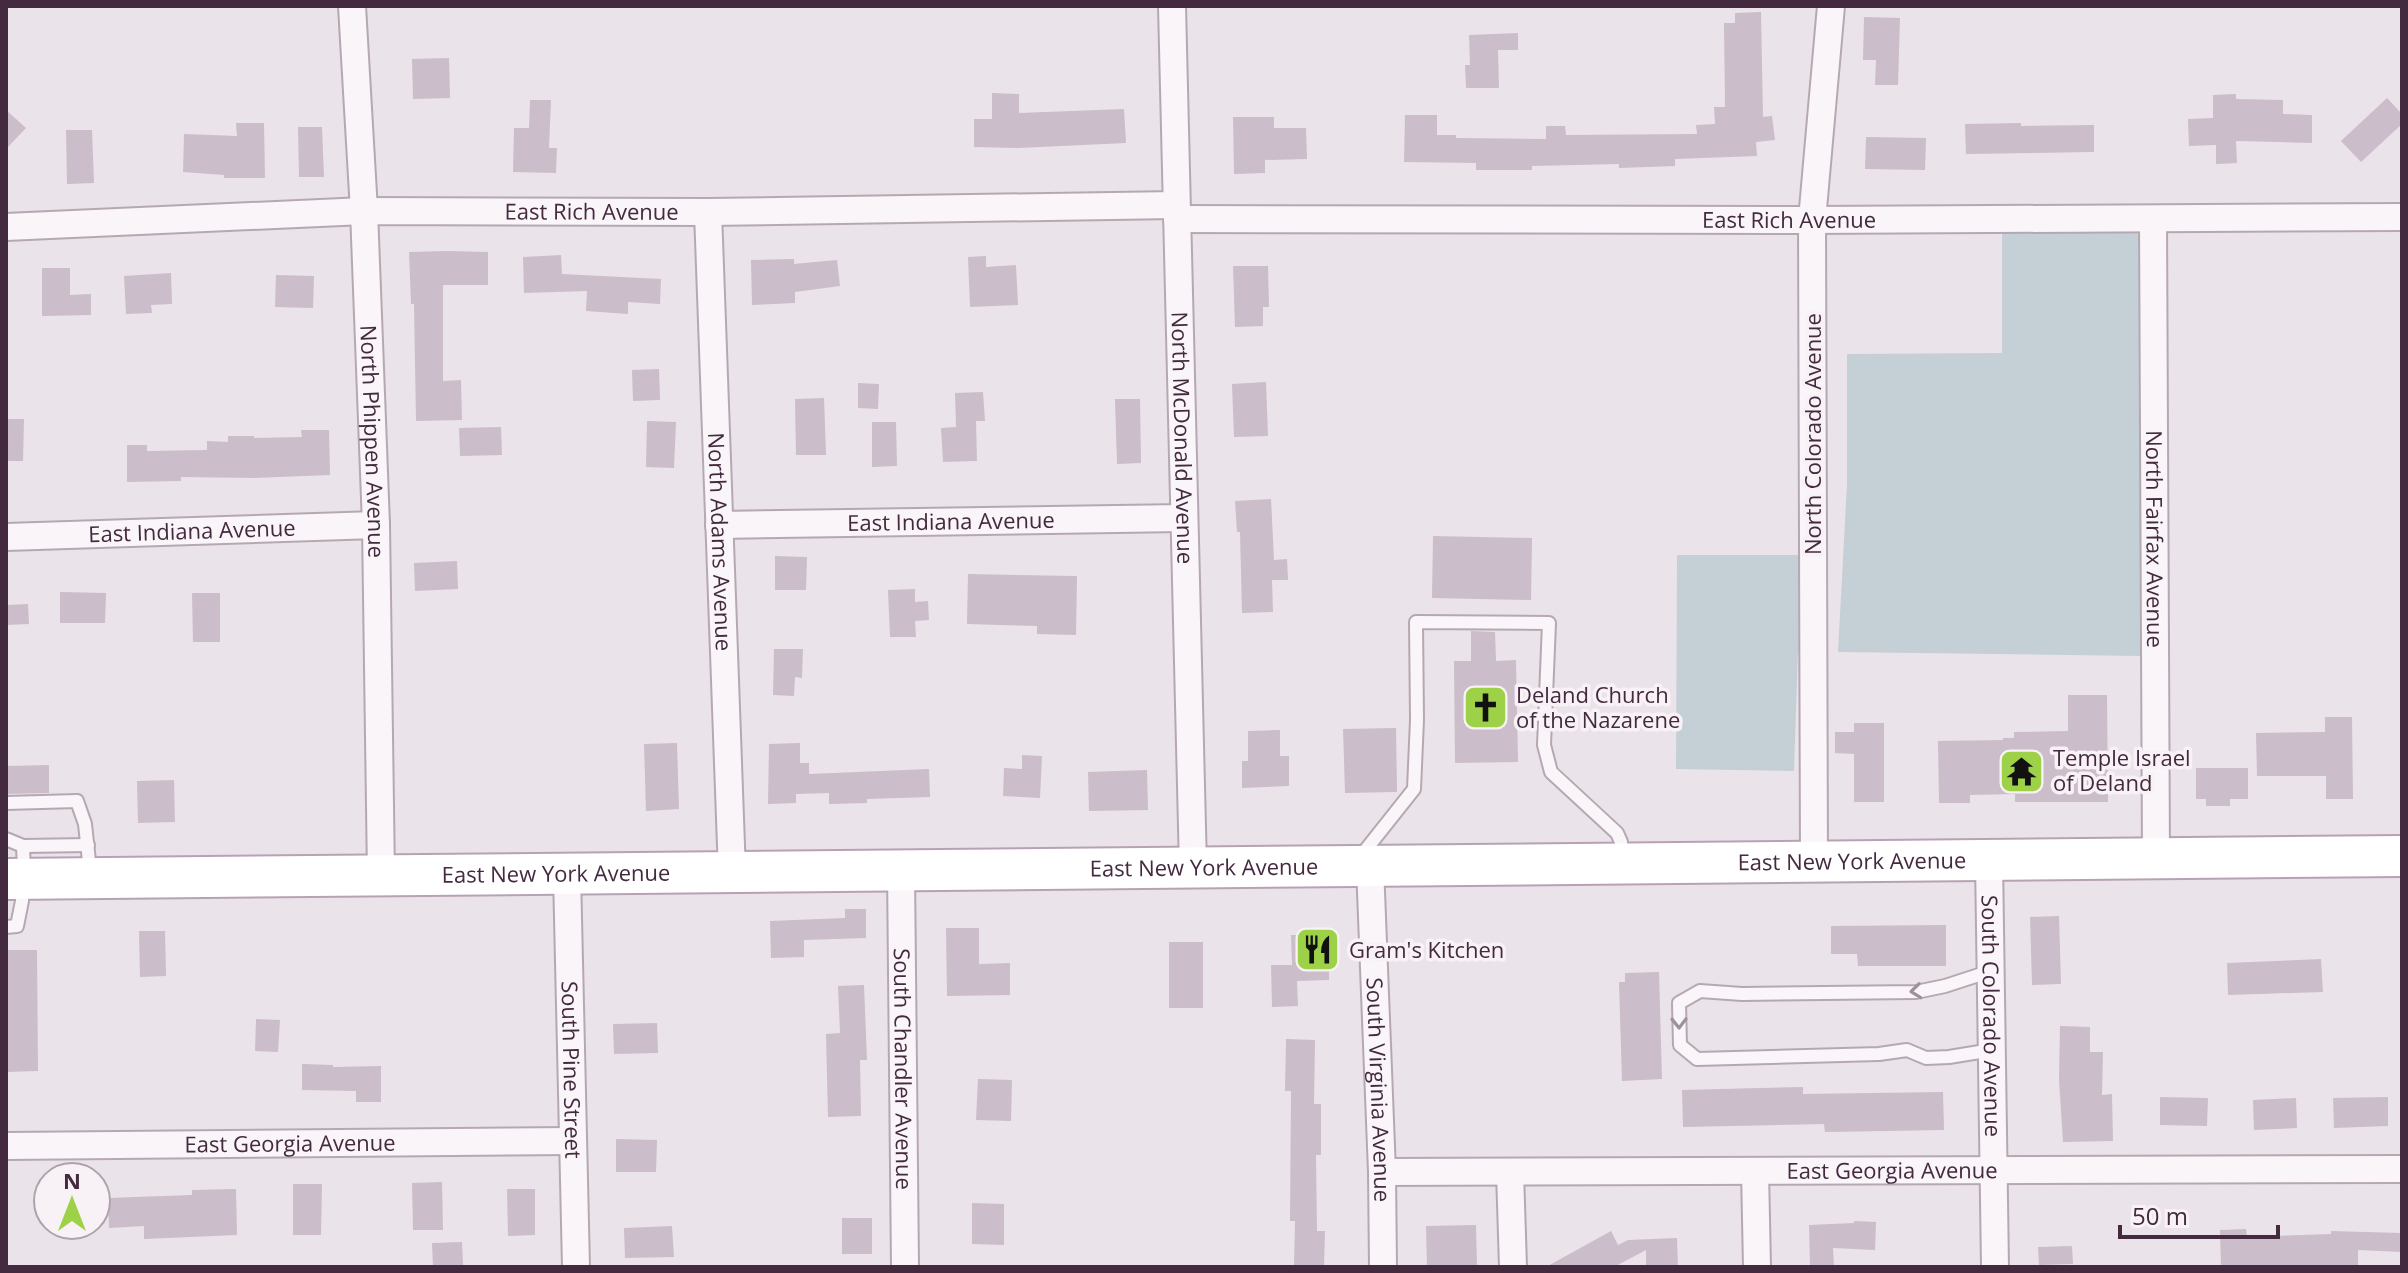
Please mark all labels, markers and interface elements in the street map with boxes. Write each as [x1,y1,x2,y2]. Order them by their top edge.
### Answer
street label: East Rich Avenue [505,195,679,226]
street label: East Rich Avenue [1702,204,1876,234]
street label: North McDonald Avenue [1165,311,1202,564]
street label: North Colorado Avenue [1797,313,1827,555]
street label: North Phippen Avenue [354,324,392,558]
street label: North Fairfax Avenue [2140,430,2171,648]
street label: North Adams Avenue [702,432,740,652]
street label: East Indiana Avenue [847,504,1055,537]
street label: East Indiana Avenue [88,512,296,548]
place label: Deland Church of the Nazarene [1516,679,1680,734]
church icon: Deland Church of the Nazarene [1461,684,1509,732]
place label: Temple Israel of Deland [2053,742,2191,797]
temple icon: Temple Israel of Deland [1998,747,2046,795]
street label: East New York Avenue [1737,844,1966,876]
street label: East New York Avenue [1089,850,1318,883]
street label: East New York Avenue [441,857,670,889]
street label: South Colorado Avenue [1976,895,2009,1137]
restaurant icon: Gram's Kitchen [1294,926,1342,974]
place label: Gram's Kitchen [1349,934,1504,964]
street label: South Chandler Avenue [888,948,920,1190]
street label: South Virginia Avenue [1360,977,1398,1202]
street label: South Pine Street [555,981,590,1159]
one-way arrow [1909,983,1922,1000]
one-way arrow [1671,1017,1688,1030]
street label: East Georgia Avenue [184,1127,396,1158]
street label: East Georgia Avenue [1786,1154,1998,1185]
north arrow [32,1161,112,1241]
text: N [63,1165,81,1195]
scale bar [2120,1189,2278,1239]
text: 50 m [2132,1199,2188,1232]

